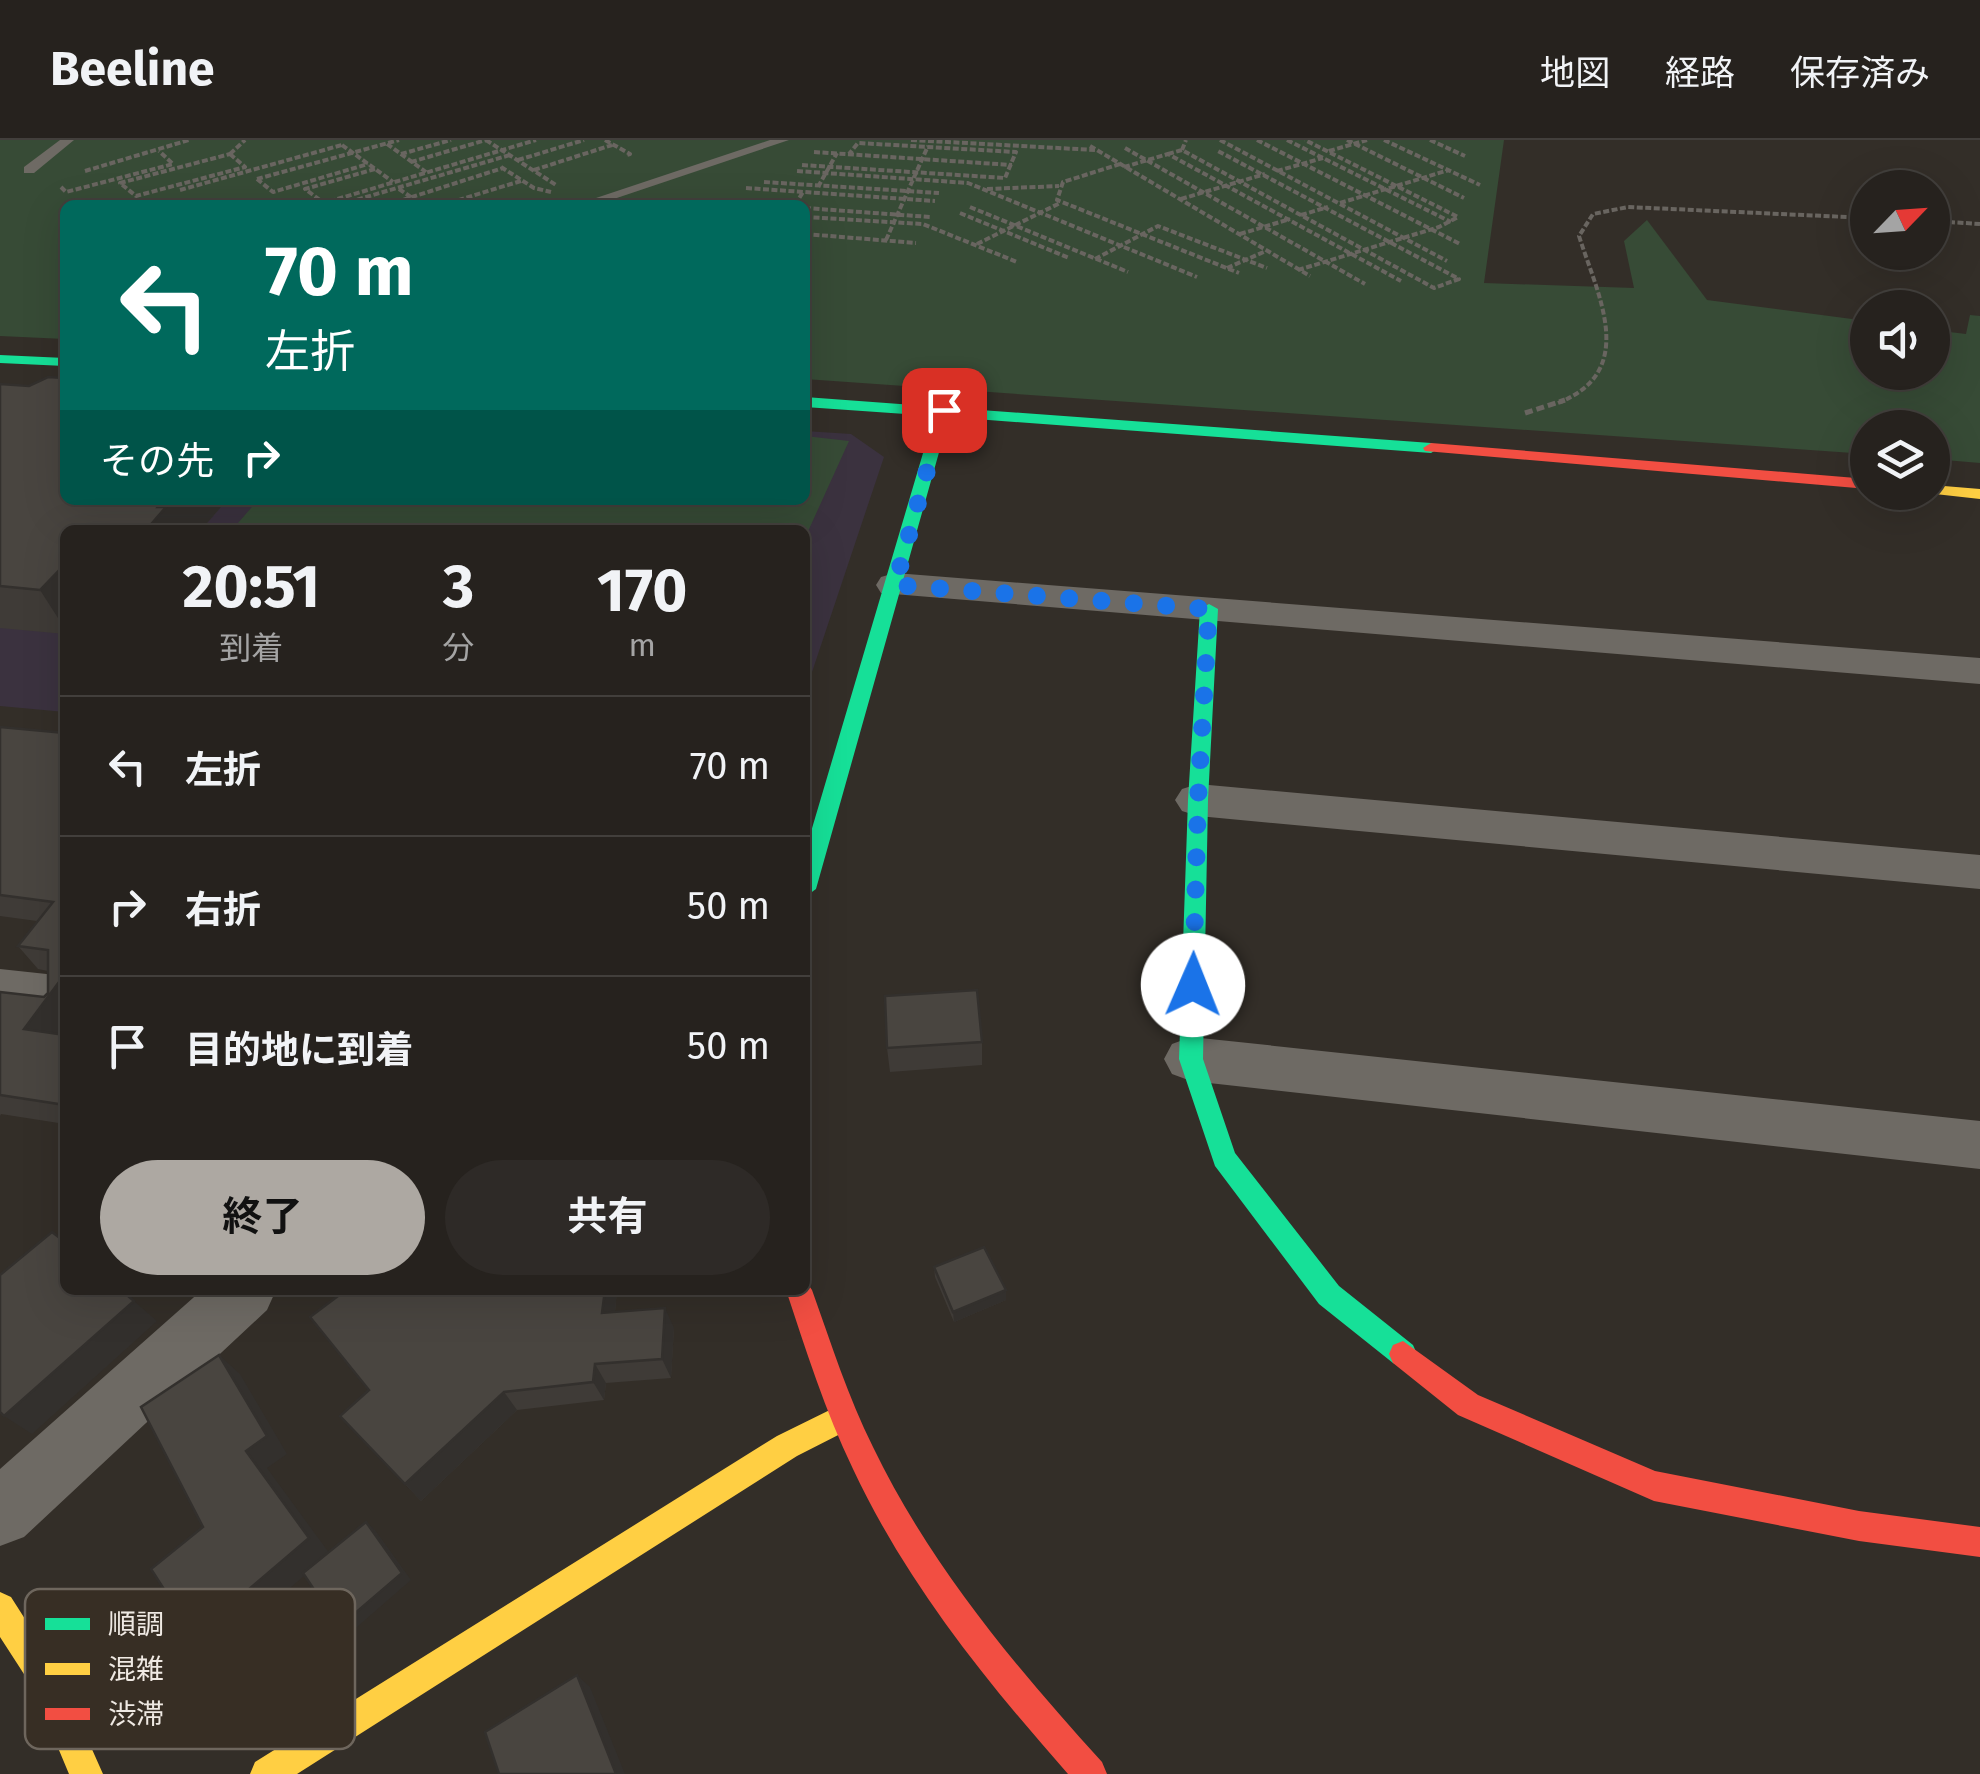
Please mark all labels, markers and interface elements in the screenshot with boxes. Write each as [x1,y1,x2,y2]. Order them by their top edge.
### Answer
text: Beeline [50,40,215,98]
text: 地図 [1540,52,1610,94]
text: 経路 [1665,52,1735,94]
text: 保存済み [1790,52,1930,94]
north arrow [1850,170,1950,270]
map controls [1850,170,1950,510]
text: 70 m [265,230,414,314]
icon: left [100,240,230,370]
button: sound [1850,290,1950,390]
text: 左折 [265,325,355,379]
pin [902,368,987,453]
icon: arrive [917,383,972,438]
button: layers [1850,410,1950,510]
icon: right [234,430,289,485]
text: その先 [100,438,214,484]
text: 20:51 [183,551,320,623]
text: 3 [443,551,474,623]
text: 170 [597,555,687,627]
text: m [629,626,656,664]
text: 到着 [219,629,283,667]
text: 分 [443,629,475,667]
icon: left [100,739,155,794]
text: 70 m [690,743,770,789]
text: 左折 [185,747,261,793]
icon: right [100,879,155,934]
text: 50 m [687,883,770,929]
text: 右折 [185,887,261,933]
position arrow [1141,933,1245,1037]
icon: arrive [100,1019,155,1074]
text: 50 m [687,1023,770,1069]
text: 目的地に到着 [185,1027,413,1073]
button: 終了 [100,1160,425,1275]
button: 共有 [445,1160,770,1275]
legend [25,1589,355,1749]
text: 順調 [108,1608,164,1641]
text: 混雑 [108,1653,164,1686]
text: 渋滞 [108,1698,164,1731]

